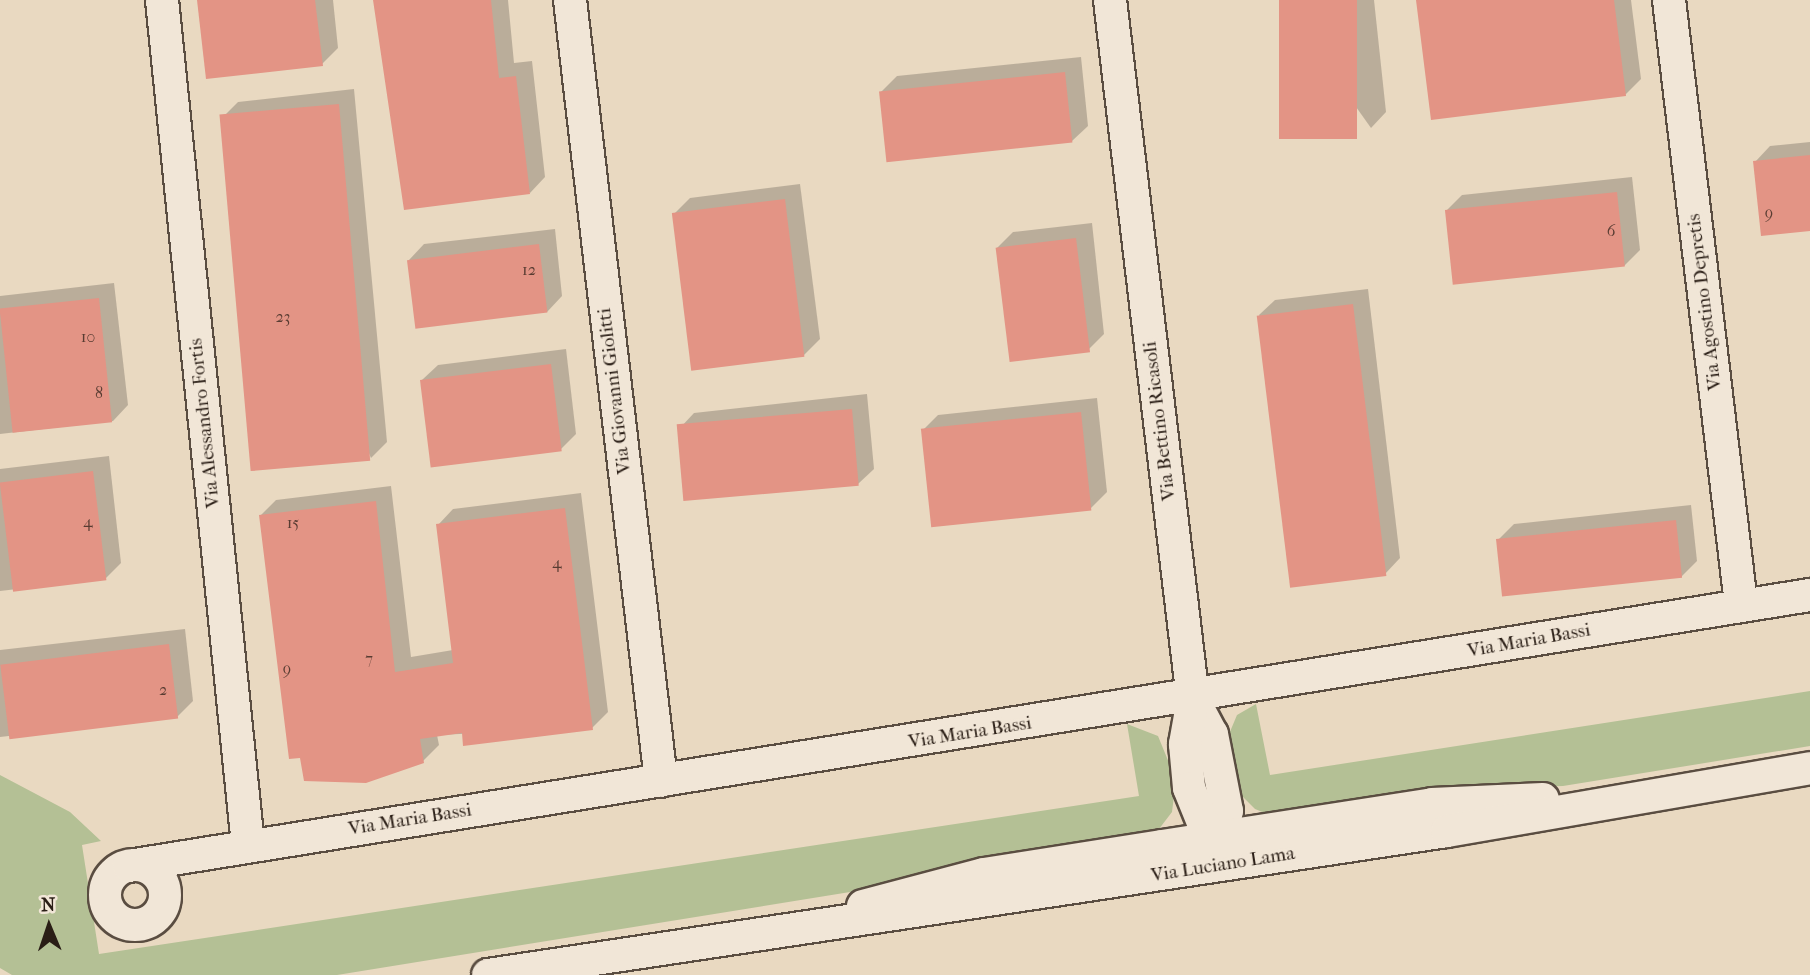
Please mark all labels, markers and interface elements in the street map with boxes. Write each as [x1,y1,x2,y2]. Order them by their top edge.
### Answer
house number: 9 [1765,203,1773,223]
street label: Via Agostino Depretis [1683,212,1727,392]
house number: 6 [1607,221,1615,241]
house number: 12 [522,260,536,280]
house number: 23 [276,307,290,327]
street label: Via Giovanni Giolitti [593,307,637,475]
house number: 10 [81,327,95,347]
street label: Via Alessandro Fortis [185,337,225,509]
street label: Via Bettino Ricasoli [1139,340,1181,502]
house number: 8 [95,383,103,403]
house number: 4 [83,512,93,532]
house number: 15 [287,513,299,533]
house number: 4 [552,553,562,573]
street label: Via Maria Bassi [1466,619,1592,663]
house number: 7 [365,649,373,669]
house number: 9 [283,659,291,679]
house number: 2 [159,680,167,700]
street label: Via Maria Bassi [907,712,1033,754]
street label: Via Maria Bassi [347,799,473,841]
street label: Via Luciano Lama [1150,842,1296,888]
north arrow [14,891,84,961]
text: N [41,894,56,916]

